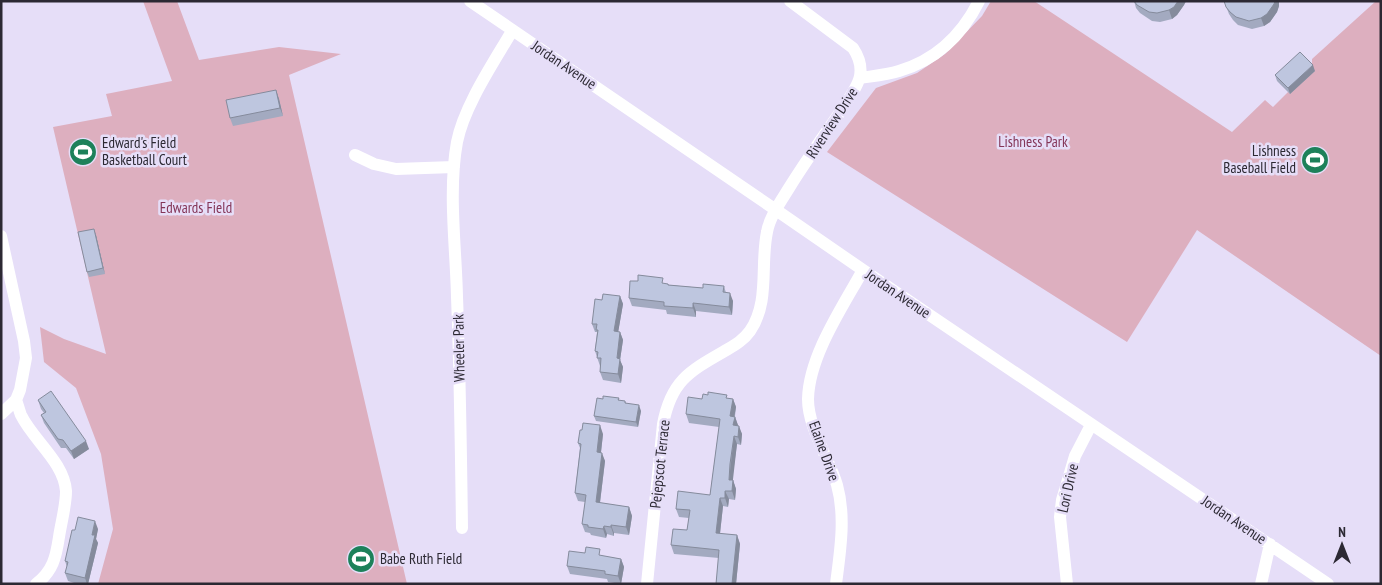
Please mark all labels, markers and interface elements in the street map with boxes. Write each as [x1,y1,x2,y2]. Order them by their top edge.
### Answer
street label: Jordan Avenue [527,35,600,93]
street label: Riverview Drive [802,84,862,162]
park label: Lishness Park [998,132,1068,151]
place label: Edward's Field Basketball Court [102,133,187,169]
sports icon: Edward's Field Basketball Court [68,137,98,167]
place label: Lishness Baseball Field [1223,141,1296,177]
sports icon: Lishness Baseball Field [1300,145,1330,175]
park label: Edwards Field [160,198,232,217]
street label: Jordan Avenue [861,264,934,322]
street label: Wheeler Park [448,314,469,382]
street label: Elaine Drive [805,418,844,483]
street label: Pejepscot Terrace [645,419,674,509]
street label: Lori Drive [1053,461,1082,514]
street label: Jordan Avenue [1197,490,1270,548]
north arrow [1317,520,1367,570]
text: N [1338,523,1346,541]
sports icon: Babe Ruth Field [346,544,376,574]
place label: Babe Ruth Field [380,549,462,568]

